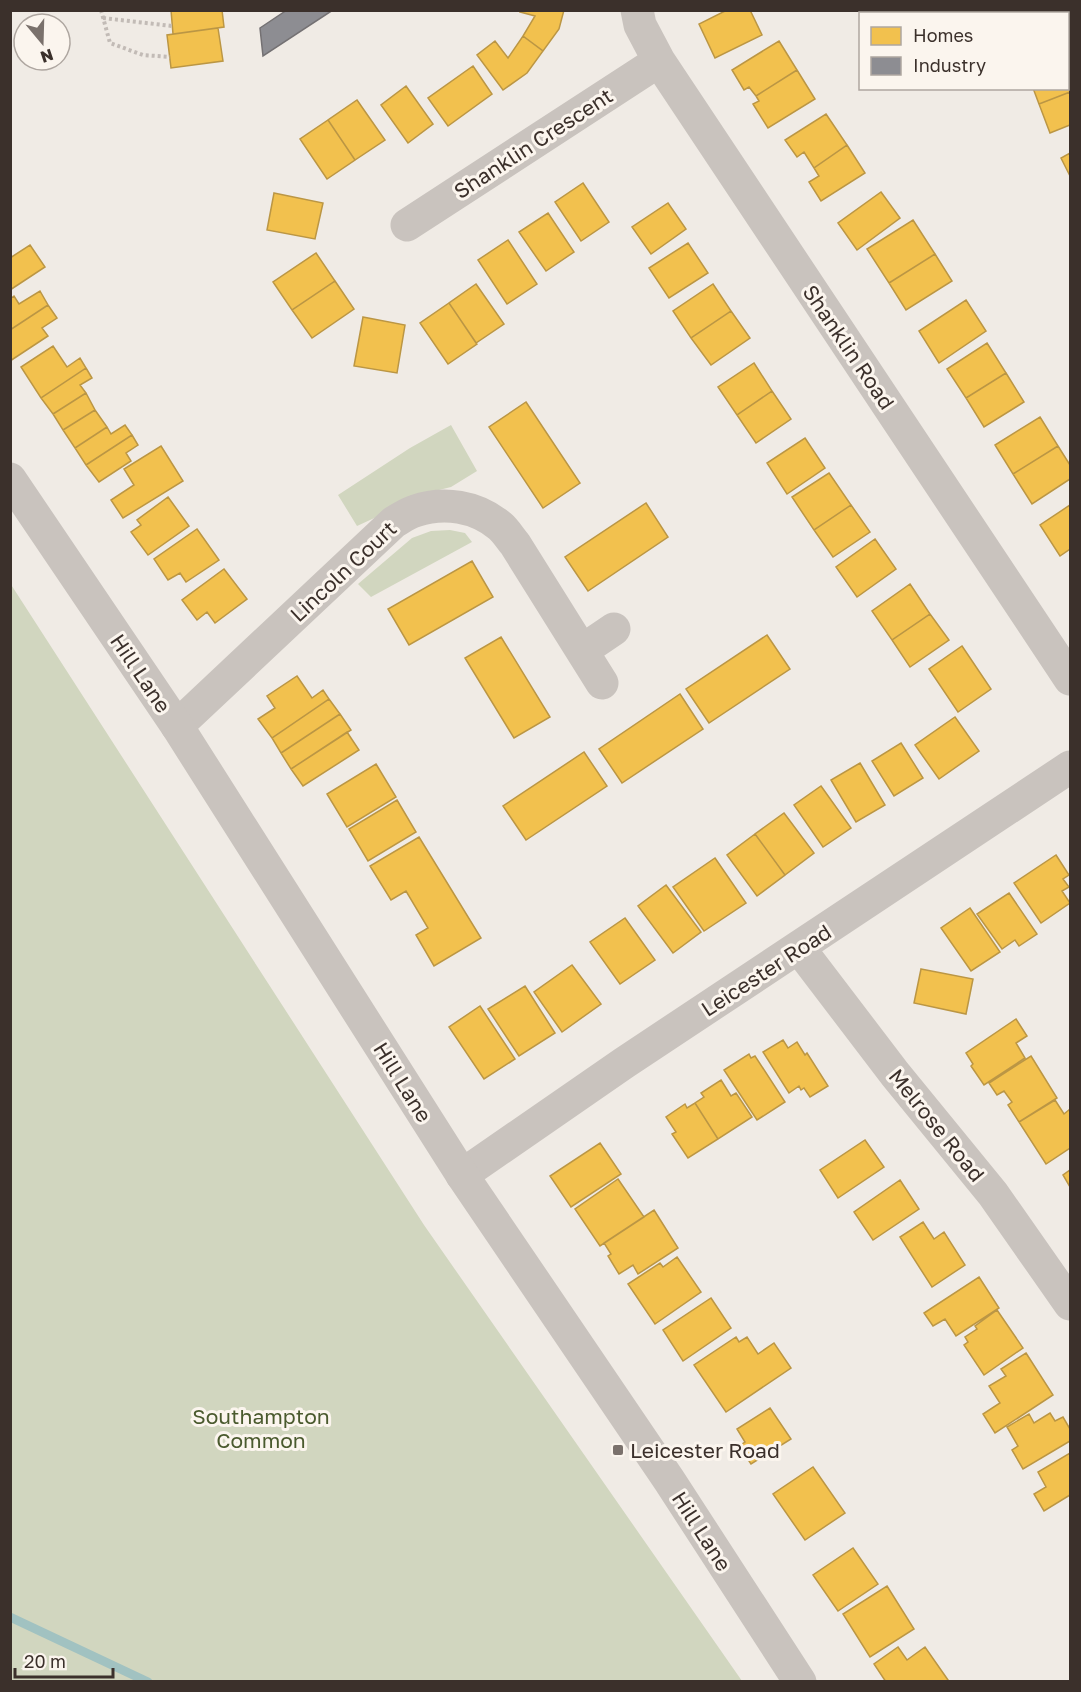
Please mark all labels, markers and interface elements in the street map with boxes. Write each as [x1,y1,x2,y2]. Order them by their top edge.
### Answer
north arrow [12,12,72,72]
legend [859,12,1069,90]
text: Homes [913,24,973,46]
text: N [38,45,56,68]
text: Industry [913,54,986,76]
street label: Shanklin Crescent [449,82,617,204]
street label: Shanklin Road [798,280,900,414]
street label: Lincoln Court [284,515,402,627]
street label: Hill Lane [105,629,177,717]
street label: Leicester Road [696,918,836,1022]
street label: Hill Lane [368,1037,438,1127]
street label: Melrose Road [884,1063,990,1187]
park label: Southampton Common [192,1403,330,1453]
place label: Leicester Road [630,1437,780,1463]
marker: Leicester Road [611,1443,625,1457]
street label: Hill Lane [667,1486,737,1576]
scale bar [15,1641,112,1679]
text: 20 m [24,1650,66,1672]

